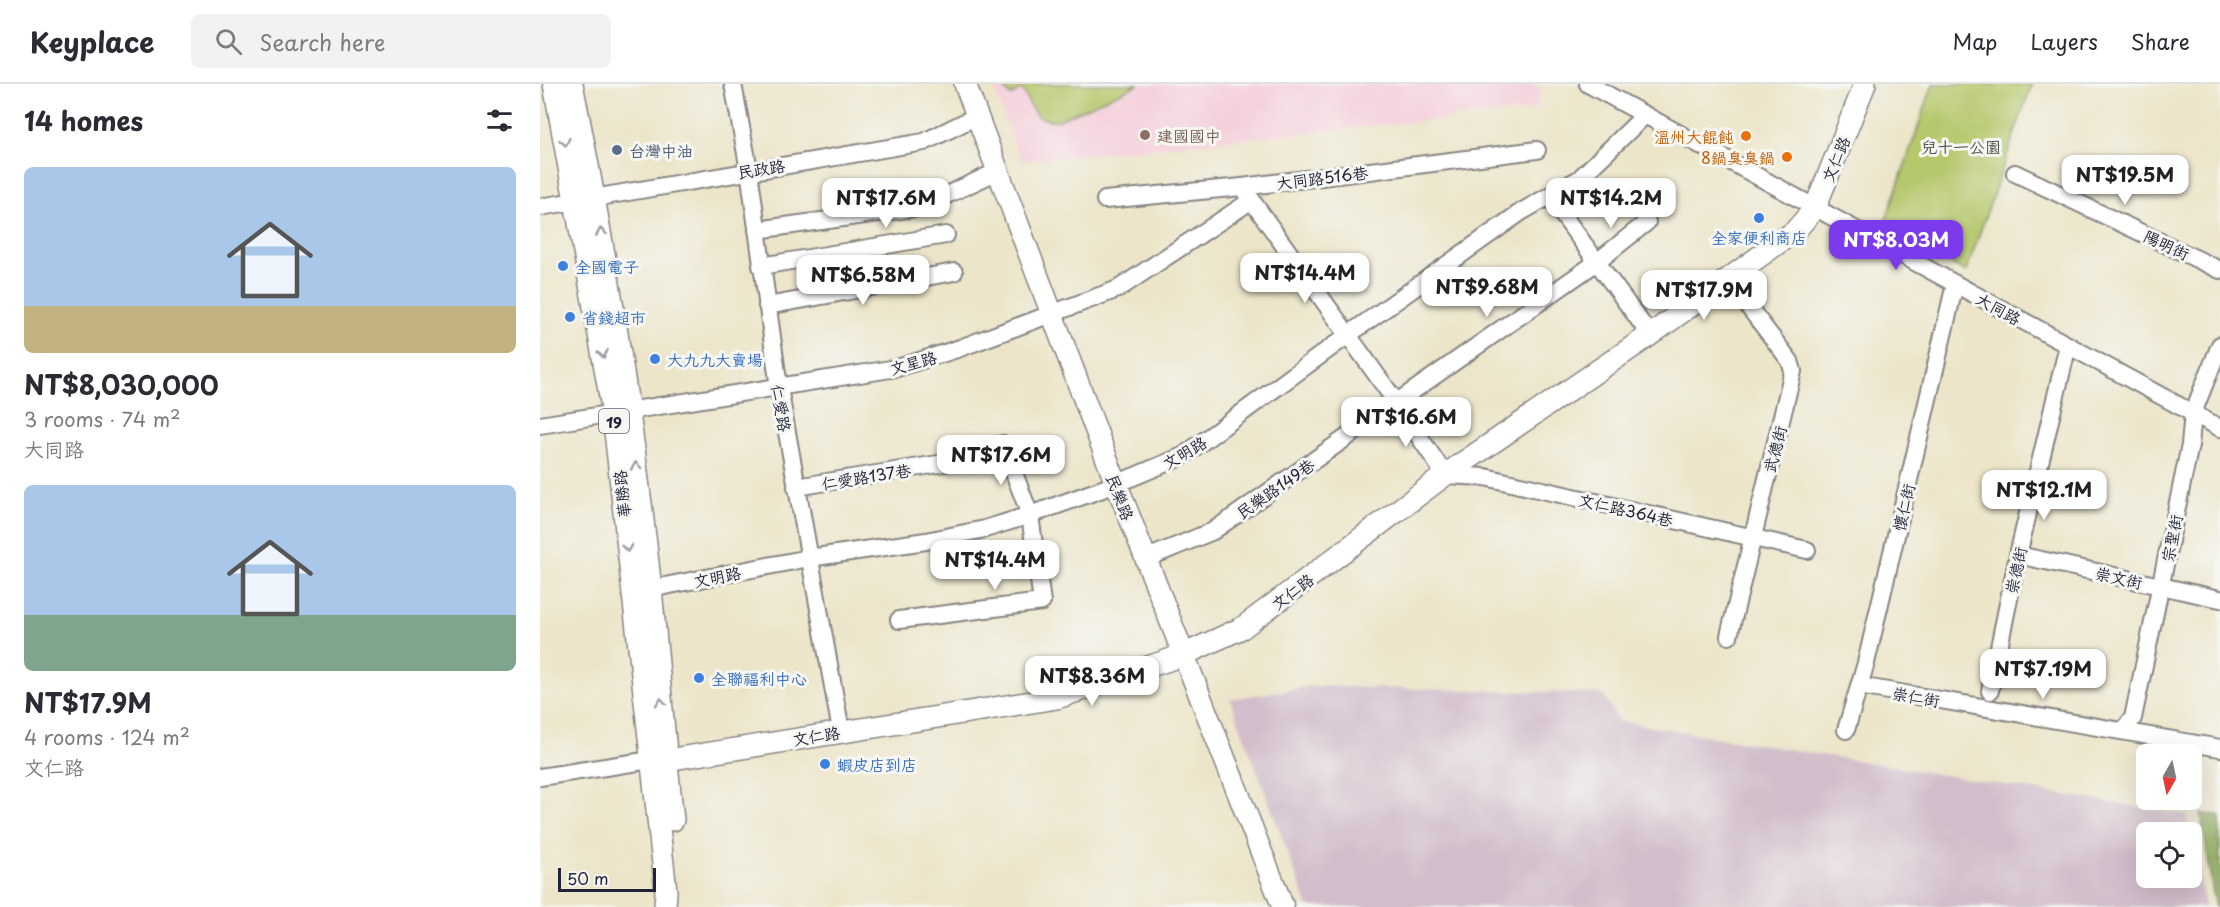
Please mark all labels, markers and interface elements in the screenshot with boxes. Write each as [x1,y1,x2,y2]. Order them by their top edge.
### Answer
search box [191,14,611,68]
text: Keyplace [30,20,155,63]
icon: search [212,25,245,58]
text: Search here [260,25,385,58]
text: Map [1953,25,1997,57]
text: Layers [2030,25,2098,57]
text: Share [2131,25,2190,57]
text: 14 homes [24,101,143,140]
icon: filters [483,104,516,137]
place label: 建國國中 [1157,123,1221,147]
place label: 溫州大餛飩 [1654,124,1734,148]
marker: 建國國中 [1138,128,1152,142]
marker: 溫州大餛飩 [1739,129,1753,143]
street label: 文仁路 [1815,132,1855,186]
park label: 兒十一公園 [1921,134,2001,158]
one-way arrow [558,136,571,146]
place label: 台灣中油 [629,138,693,162]
marker: 台灣中油 [610,143,624,157]
place label: 8鍋臭臭鍋 [1701,145,1775,169]
marker: 8鍋臭臭鍋 [1780,150,1794,164]
street label: 民政路 [735,152,787,184]
pin: NT$19.5M [2063,155,2187,206]
street label: 大同路516巷 [1275,159,1369,195]
text: NT$19.5M [2076,159,2174,189]
pin: NT$17.6M [824,178,948,229]
pin: NT$14.2M [1549,178,1673,229]
text: NT$17.6M [836,182,936,212]
text: NT$14.2M [1560,182,1662,212]
icon: home [216,206,324,314]
marker: 全家便利商店 [1752,211,1766,225]
pin: NT$8.03M [1834,220,1958,271]
street label: 陽明街 [2140,223,2194,265]
text: NT$8.03M [1843,224,1949,254]
place label: 全家便利商店 [1711,225,1807,249]
one-way arrow [595,227,607,236]
pin: NT$14.4M [1243,253,1367,304]
place label: 全國電子 [575,254,639,278]
pin: NT$6.58M [801,255,925,306]
text: NT$14.4M [1254,257,1356,287]
marker: 全國電子 [556,259,570,273]
text: NT$6.58M [810,259,916,289]
pin: NT$9.68M [1425,267,1549,318]
pin: NT$17.9M [1642,270,1766,321]
text: NT$9.68M [1435,271,1539,301]
text: NT$17.9M [1655,274,1753,304]
street label: 大同路 [1972,286,2026,330]
place label: 省錢超市 [582,305,646,329]
marker: 省錢超市 [563,310,577,324]
street label: 文星路 [887,344,939,380]
place label: 大九九大賣場 [667,347,763,371]
one-way arrow [596,349,608,359]
marker: 大九九大賣場 [648,352,662,366]
text: NT$8,030,000 [24,365,219,404]
street label: 仁愛路 [766,382,798,434]
pin: NT$16.6M [1344,397,1468,448]
text: NT$16.6M [1355,401,1457,431]
text: 3 rooms · 74 m² [24,404,181,434]
road number: 19 [599,409,629,433]
street label: 武德街 [1756,423,1792,475]
street label: 文明路 [1157,429,1211,475]
text: 大同路 [24,434,84,464]
pin: NT$17.6M [939,435,1063,486]
text: NT$17.6M [951,439,1051,469]
street label: 民樂路149巷 [1231,452,1319,524]
street label: 仁愛路137巷 [819,457,913,495]
one-way arrow [630,462,642,471]
street label: 華勝路 [607,469,635,519]
street label: 民樂路 [1101,470,1141,524]
pin: NT$12.1M [1982,470,2106,521]
text: NT$12.1M [1996,474,2092,504]
street label: 懷仁街 [1886,481,1920,533]
street label: 文仁路364巷 [1576,486,1676,532]
street label: 宗聖街 [2155,512,2187,564]
icon: home [216,524,324,632]
pin: NT$14.4M [933,540,1057,591]
one-way arrow [620,543,633,552]
text: NT$14.4M [944,544,1046,574]
street label: 崇德街 [1998,544,2032,596]
street label: 文明路 [691,560,743,592]
street label: 崇文街 [2093,560,2145,594]
street label: 文仁路 [1266,567,1318,615]
pin: NT$7.19M [1981,649,2105,700]
text: NT$7.19M [1994,653,2092,683]
pin: NT$8.36M [1030,656,1154,707]
text: NT$8.36M [1039,660,1145,690]
place label: 全聯福利中心 [711,666,807,690]
marker: 全聯福利中心 [692,671,706,685]
street label: 崇仁街 [1890,680,1942,712]
text: NT$17.9M [24,683,152,722]
one-way arrow [655,697,668,706]
street label: 文仁路 [790,719,842,751]
text: 4 rooms · 124 m² [24,722,190,752]
north arrow [2136,744,2202,810]
map controls [2136,744,2202,888]
text: 文仁路 [24,752,84,782]
place label: 蝦皮店到店 [837,752,917,776]
marker: 蝦皮店到店 [818,757,832,771]
button: locate [2136,822,2202,888]
scale bar [558,865,656,892]
text: 50 m [567,866,608,890]

